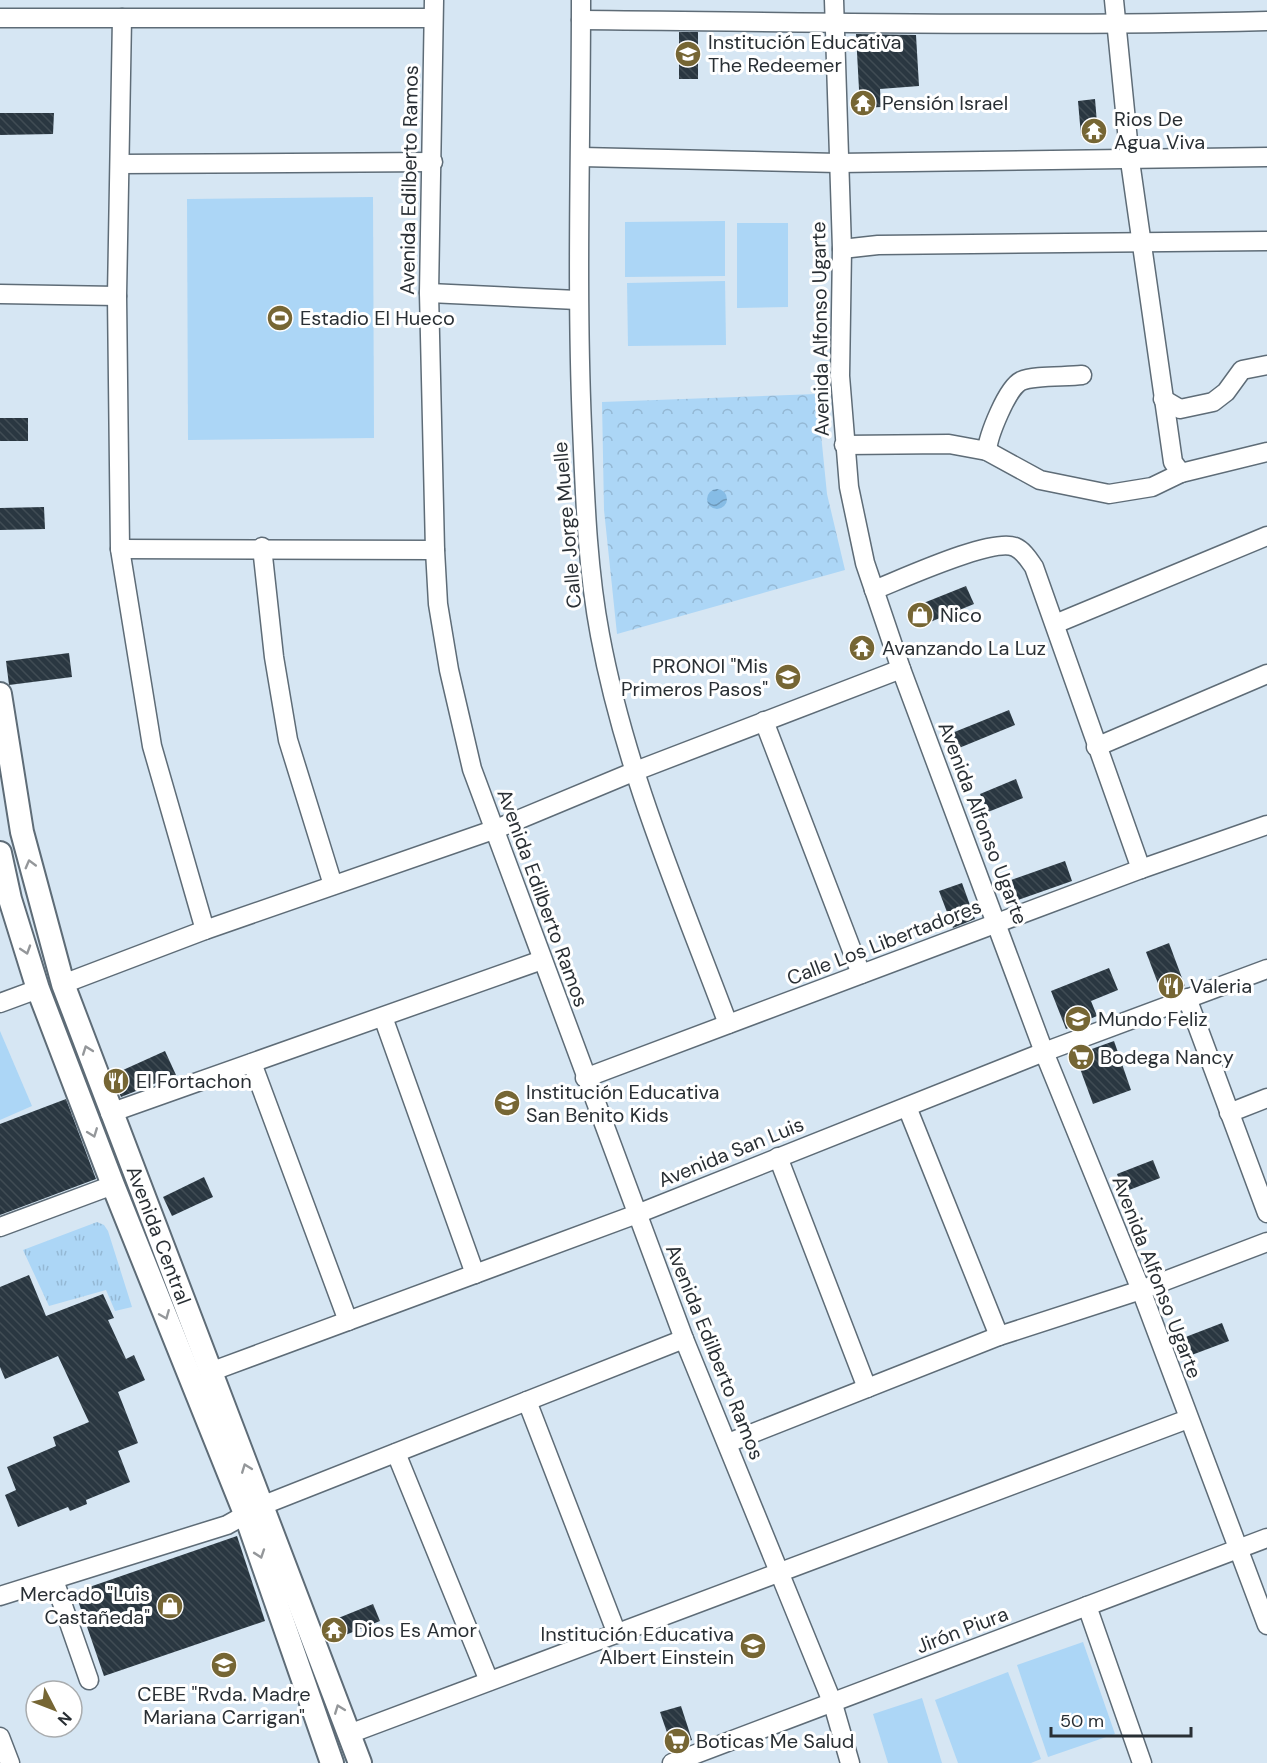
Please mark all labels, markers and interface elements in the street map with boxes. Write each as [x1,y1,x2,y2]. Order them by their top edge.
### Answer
place label: Institución Educativa The Redeemer [708,29,902,78]
school or university icon: Institución Educativa The Redeemer [673,39,703,69]
street label: Avenida Edilberto Ramos [394,65,424,295]
temple icon: Pensión Israel [848,88,878,118]
place label: Pensión Israel [882,90,1008,116]
place label: Rios De Agua Viva [1114,106,1205,155]
temple icon: Rios De Agua Viva [1079,116,1109,146]
street label: Avenida Alfonso Ugarte [805,221,835,437]
sports icon: Estadio El Hueco [265,303,295,333]
place label: Estadio El Hueco [300,305,455,331]
street label: Calle Jorge Muelle [547,441,587,609]
shop icon: Nico [905,600,935,630]
place label: Nico [940,602,982,628]
temple icon: Avanzando La Luz [847,633,877,663]
place label: Avanzando La Luz [882,635,1046,661]
place label: PRONOI "Mis Primeros Pasos" [621,653,768,702]
school or university icon: PRONOI "Mis Primeros Pasos" [773,662,803,692]
street label: Avenida Alfonso Ugarte [932,718,1034,928]
street label: Avenida Edilberto Ramos [491,785,595,1011]
one-way arrow [25,859,37,870]
street label: Calle Los Libertadores [783,893,985,991]
one-way arrow [19,944,31,955]
restaurant icon: Valeria [1156,971,1186,1001]
place label: Valeria [1190,973,1252,999]
school or university icon: Mundo Feliz [1063,1004,1093,1034]
place label: Mundo Feliz [1098,1006,1208,1032]
supermarket icon: Bodega Nancy [1066,1042,1096,1072]
place label: Bodega Nancy [1100,1044,1234,1070]
one-way arrow [82,1045,94,1056]
restaurant icon: El Fortachon [101,1066,131,1096]
place label: El Fortachon [136,1068,252,1094]
place label: Institución Educativa San Benito Kids [526,1079,720,1128]
school or university icon: Institución Educativa San Benito Kids [492,1088,522,1118]
street label: Avenida San Luis [654,1111,808,1193]
one-way arrow [85,1128,98,1138]
street label: Avenida Central [121,1162,197,1308]
street label: Avenida Alfonso Ugarte [1106,1172,1208,1382]
street label: Avenida Edilberto Ramos [660,1241,770,1463]
one-way arrow [157,1309,170,1319]
one-way arrow [241,1463,254,1473]
one-way arrow [252,1549,265,1559]
place label: Mercado "Luis Castañeda" [20,1581,150,1630]
shop icon: Mercado "Luis Castañeda" [155,1591,185,1621]
street label: Jirón Piura [912,1601,1012,1659]
temple icon: Dios Es Amor [319,1615,349,1645]
place label: Dios Es Amor [354,1617,477,1643]
place label: Institución Educativa Albert Einstein [541,1621,734,1670]
school or university icon: Institución Educativa Albert Einstein [738,1631,768,1661]
school or university icon: CEBE "Rvda. Madre Mariana Carrigan" [209,1650,239,1680]
north arrow [24,1679,84,1739]
place label: CEBE "Rvda. Madre Mariana Carrigan" [137,1681,311,1730]
scale bar [1051,1700,1190,1738]
one-way arrow [334,1704,346,1715]
text: N [53,1707,76,1730]
text: 50 m [1060,1709,1104,1733]
supermarket icon: Boticas Me Salud [662,1726,692,1756]
place label: Boticas Me Salud [696,1728,854,1754]

